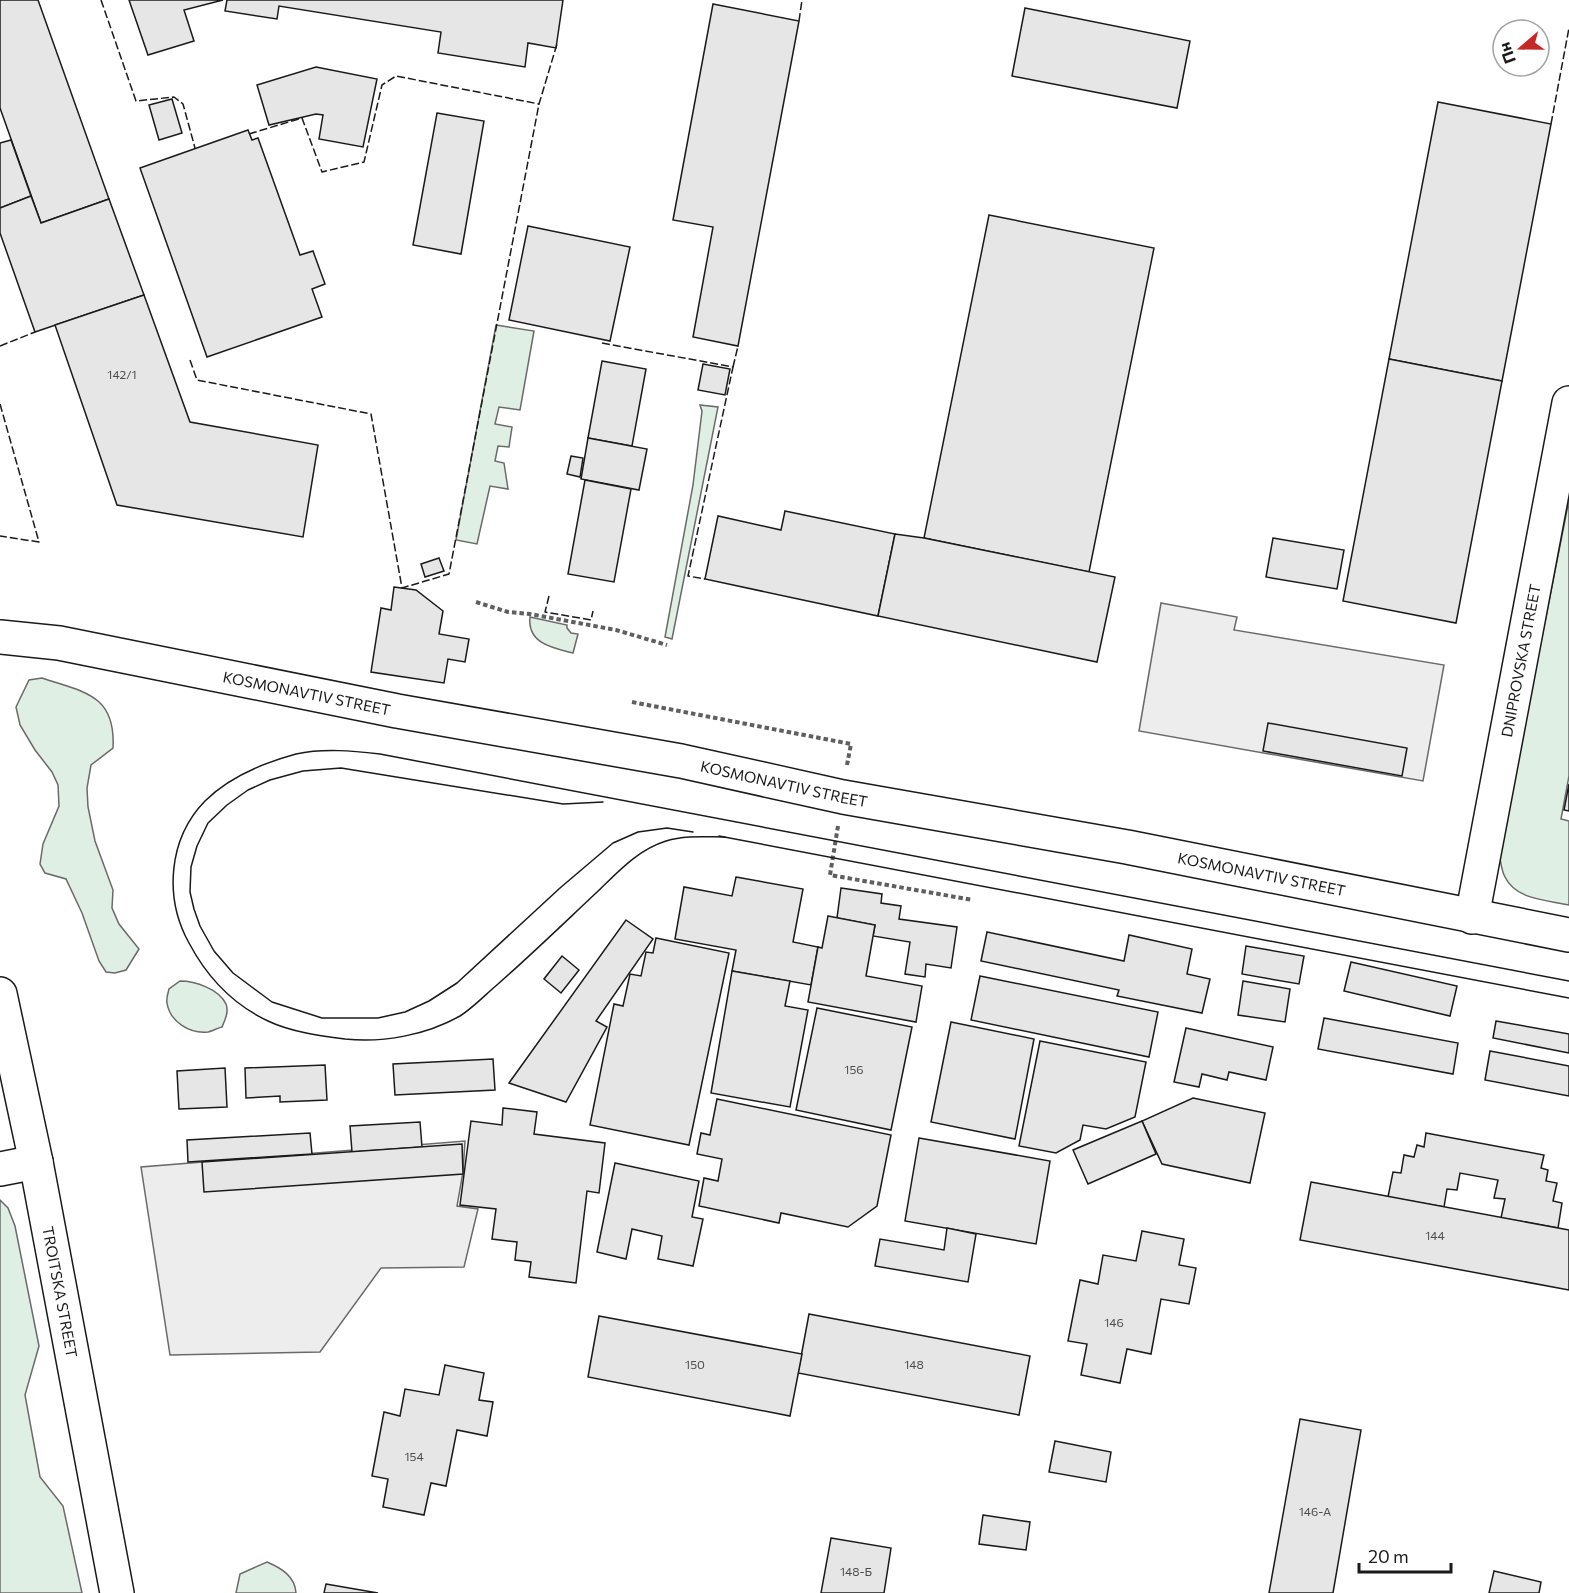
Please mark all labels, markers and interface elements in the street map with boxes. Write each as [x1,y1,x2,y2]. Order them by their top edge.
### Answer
north arrow [1491,18,1551,78]
text: Пн [1494,40,1519,67]
house number: 142/1 [107,367,137,381]
street label: DNIPROVSKA STREET [1497,582,1544,739]
street label: KOSMONAVTIV STREET [221,667,393,719]
street label: KOSMONAVTIV STREET [699,757,869,810]
street label: KOSMONAVTIV STREET [1176,848,1347,899]
house number: 156 [844,1062,864,1076]
street label: TROITSKA STREET [39,1225,82,1359]
house number: 144 [1425,1228,1445,1242]
house number: 146 [1104,1315,1124,1329]
house number: 150 [685,1357,705,1371]
house number: 148 [904,1357,924,1371]
house number: 154 [404,1449,424,1463]
house number: 146-А [1299,1504,1331,1518]
scale bar [1359,1536,1450,1574]
text: 20 m [1368,1545,1409,1567]
house number: 148-Б [840,1564,873,1578]

